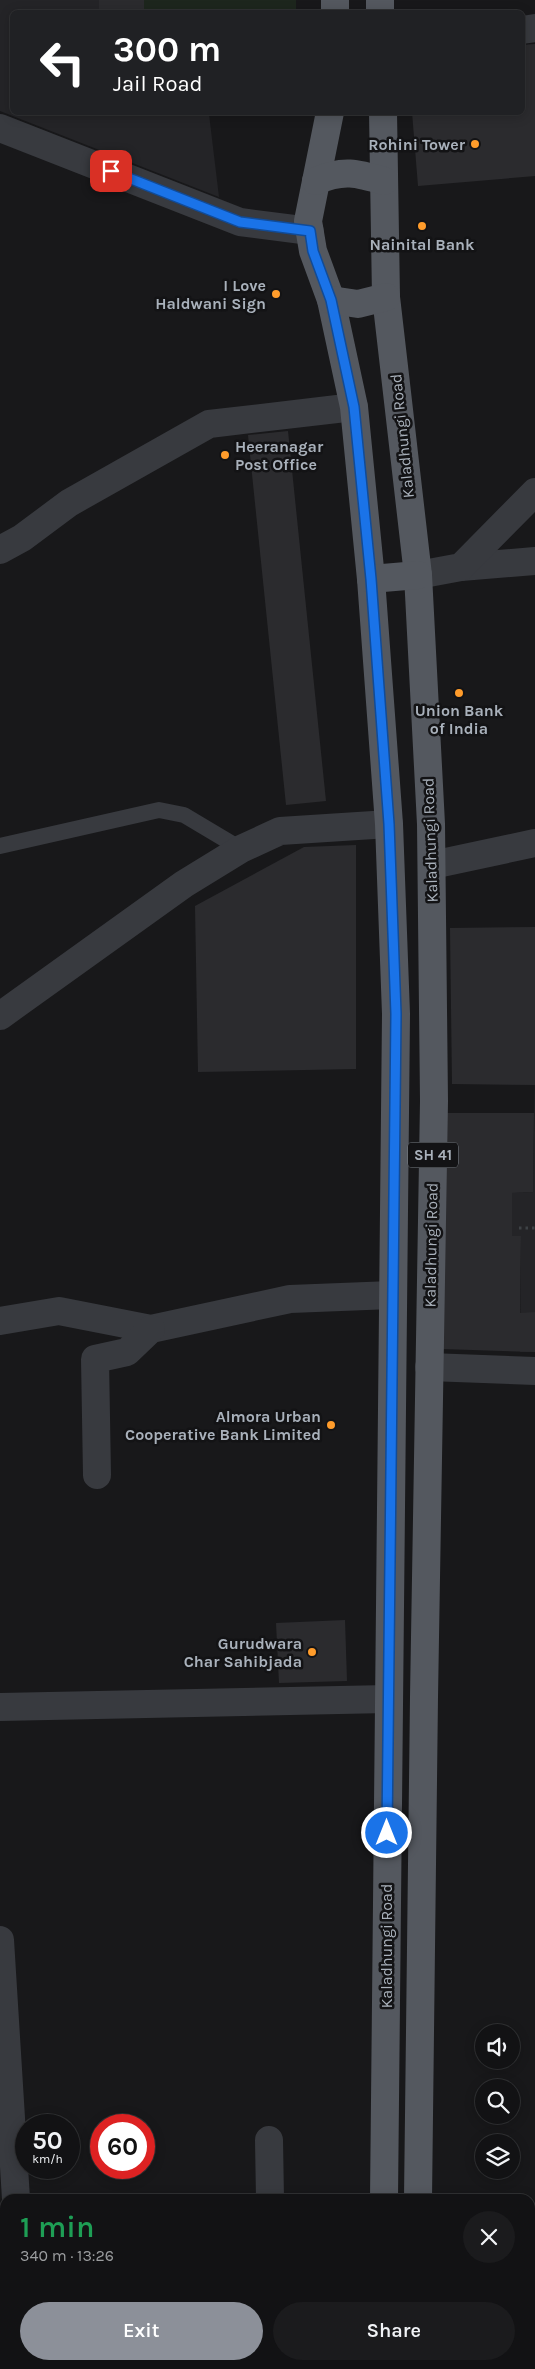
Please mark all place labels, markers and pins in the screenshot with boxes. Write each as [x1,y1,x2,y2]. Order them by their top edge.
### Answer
place label: Rohini Tower [368,135,466,154]
marker: Rohini Tower [469,138,481,150]
pin [90,150,132,192]
marker: Nainital Bank [416,220,428,232]
place label: Nainital Bank [369,235,475,254]
place label: I Love Haldwani Sign [155,276,266,313]
marker: I Love Haldwani Sign [270,288,282,300]
place label: Heeranagar Post Office [235,437,324,474]
marker: Heeranagar Post Office [219,449,231,461]
marker: Union Bank of India [453,687,465,699]
place label: Union Bank of India [415,701,504,738]
place label: Almora Urban Cooperative Bank Limited [125,1407,321,1444]
marker: Almora Urban Cooperative Bank Limited [325,1419,337,1431]
place label: Gurudwara Char Sahibjada [184,1634,302,1671]
marker: Gurudwara Char Sahibjada [306,1646,318,1658]

